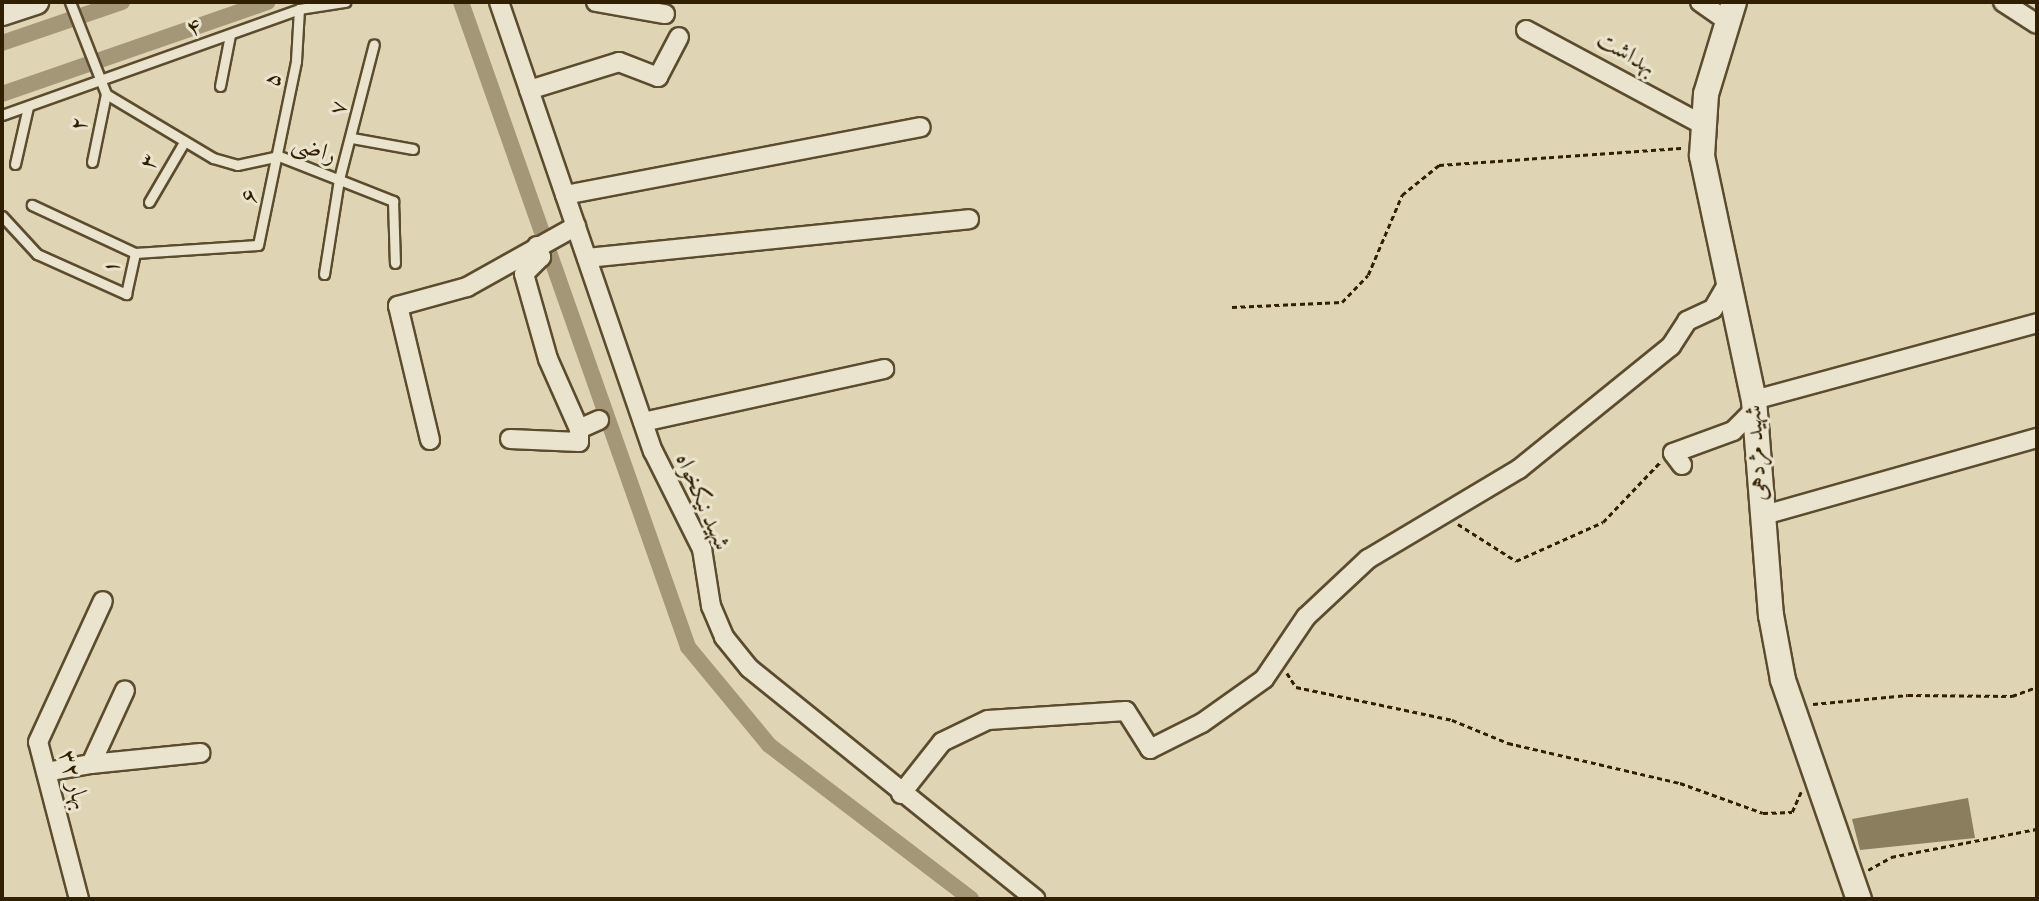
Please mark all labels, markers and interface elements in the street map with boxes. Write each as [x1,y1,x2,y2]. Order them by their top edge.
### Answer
street label: ۴ [182,12,206,44]
street label: بهداشت [1591,26,1661,82]
street label: ۵ [258,71,288,89]
street label: ۷ [323,98,355,118]
street label: ۲ [64,114,96,134]
street label: راضی [288,129,340,171]
street label: ۳ [134,149,166,175]
street label: ۶ [234,186,266,206]
street label: ۱ [97,257,127,277]
street label: شهید مژدهی [1739,404,1775,502]
street label: شهید نیکخواه [668,449,736,555]
street label: بهار ۳۲ [51,747,95,813]

